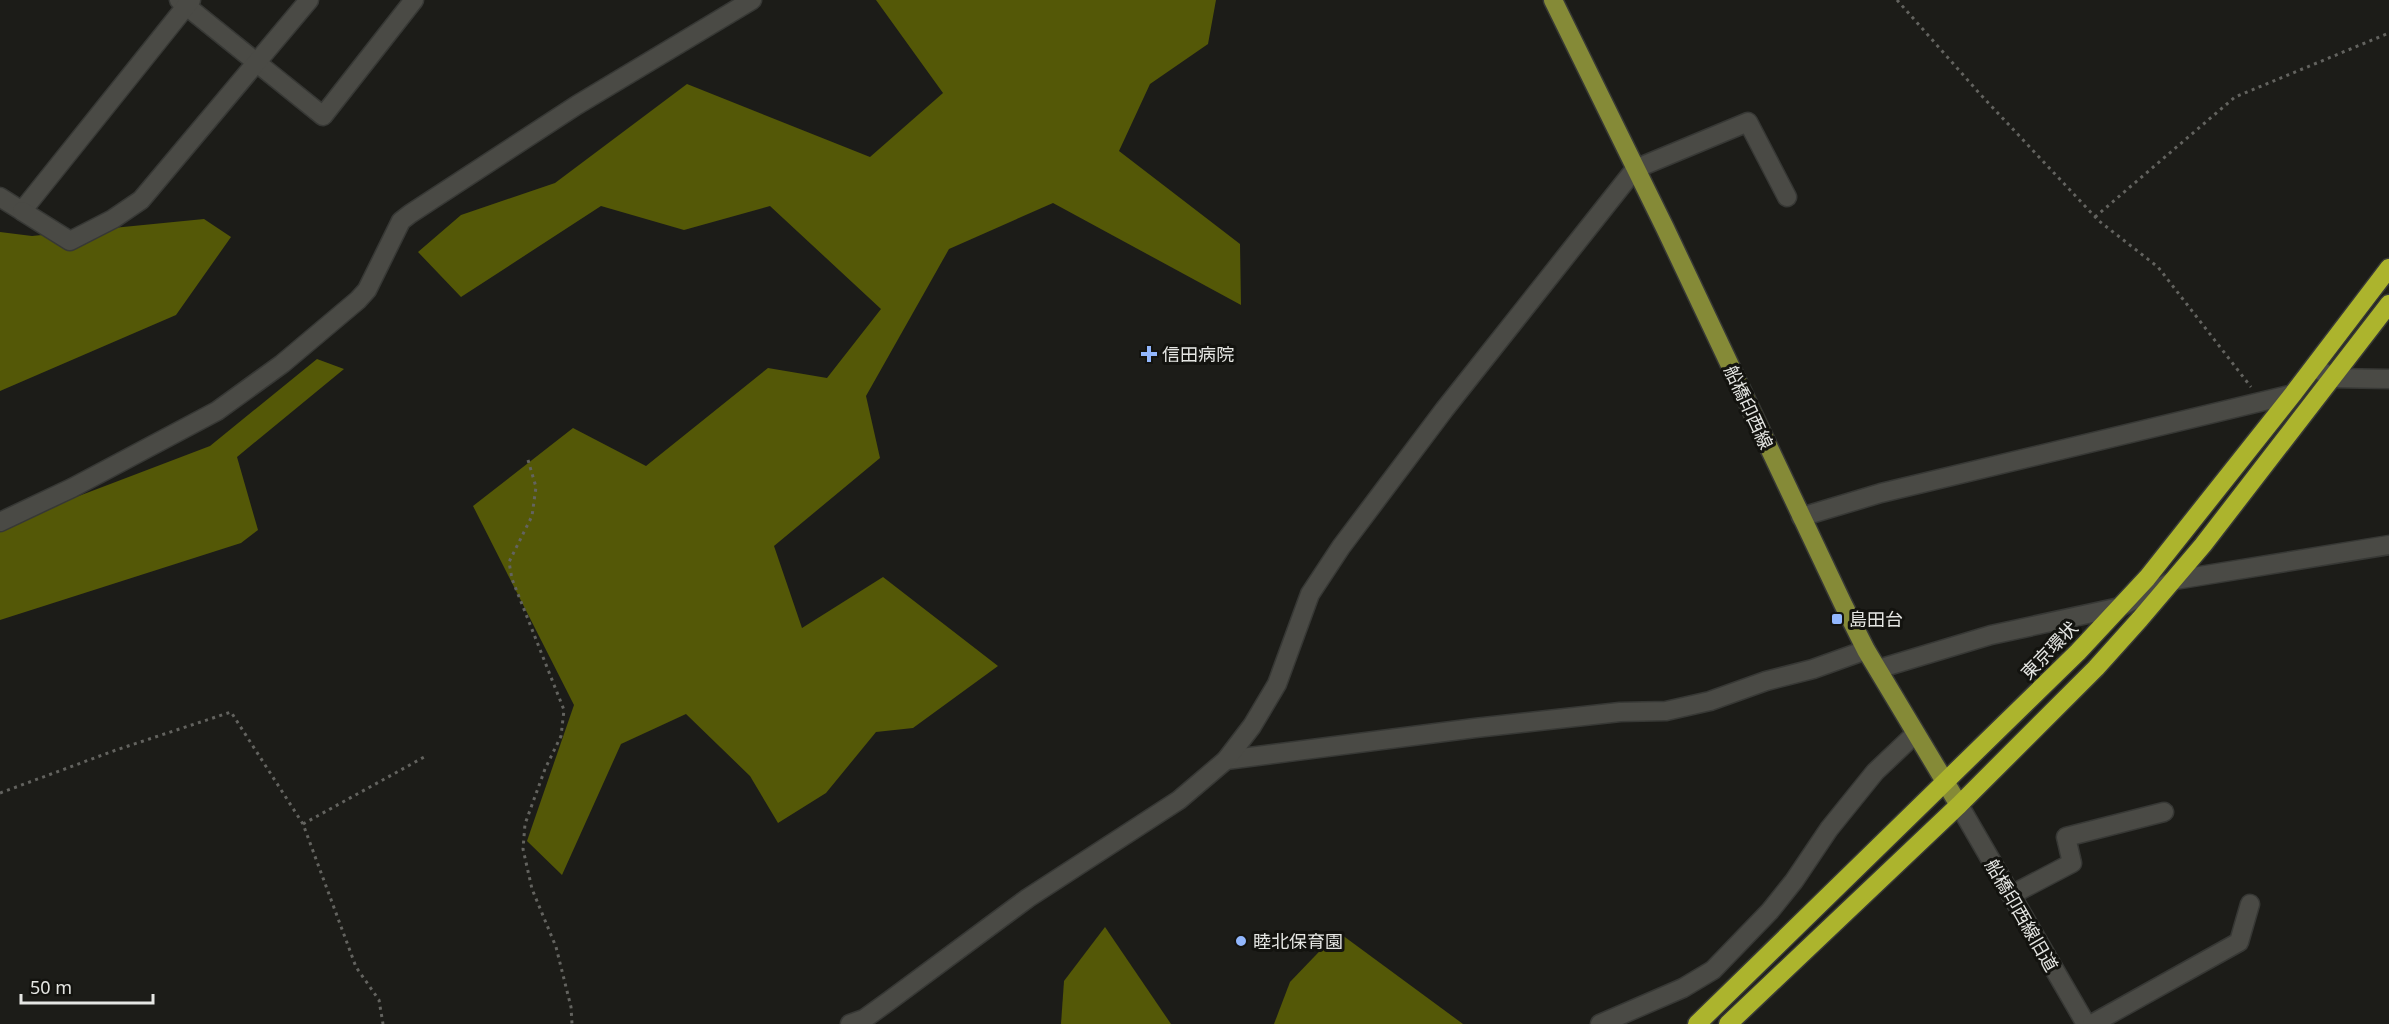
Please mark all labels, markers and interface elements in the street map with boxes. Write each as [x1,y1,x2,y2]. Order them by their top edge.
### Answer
place label: 信田病院 [1162,342,1234,366]
marker: 信田病院 [1140,345,1158,363]
street label: 船橋印西線 [1719,361,1779,453]
place label: 島田台 [1849,607,1903,631]
marker: 島田台 [1830,612,1844,626]
street label: 東京環状 [2015,616,2083,684]
street label: 船橋印西線旧道 [1980,854,2064,976]
place label: 睦北保育園 [1253,929,1343,953]
marker: 睦北保育園 [1234,934,1248,948]
scale bar [21,967,153,1005]
text: 50 m [30,975,72,999]

